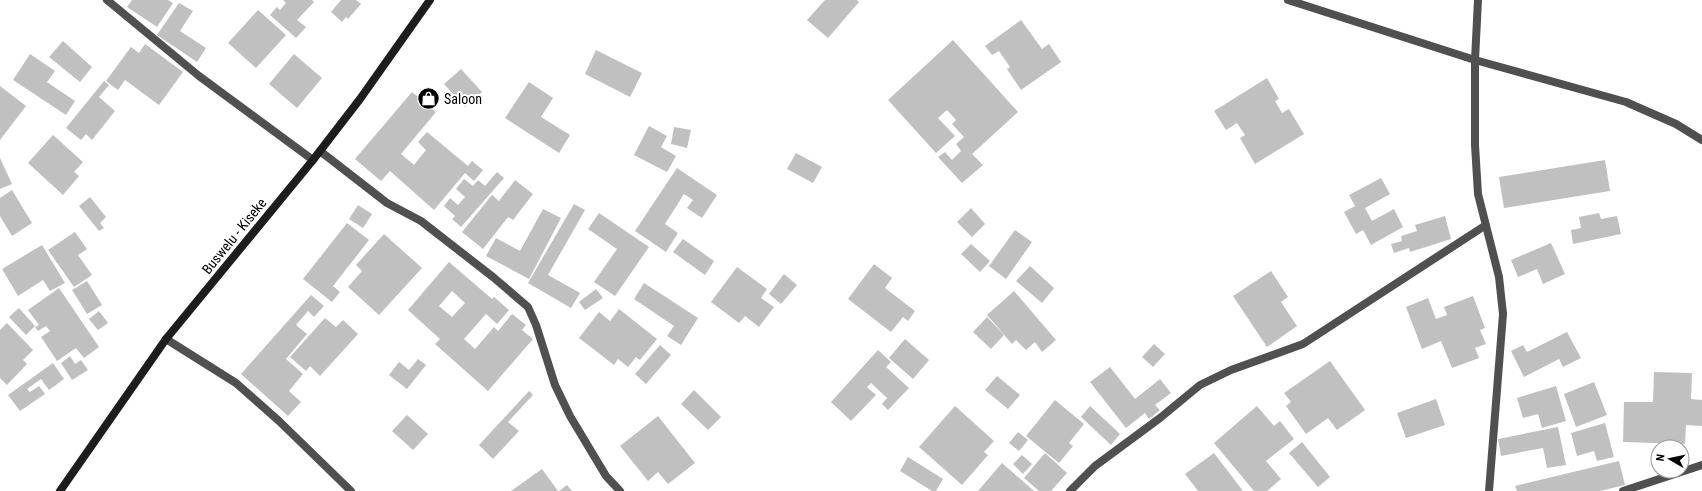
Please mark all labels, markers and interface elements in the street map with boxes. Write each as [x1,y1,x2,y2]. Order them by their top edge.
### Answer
shop icon: Saloon [415,86,441,112]
place label: Saloon [444,91,482,107]
street label: Buswelu - Kiseke [199,195,270,277]
north arrow [1650,439,1690,479]
text: N [1654,453,1668,462]

